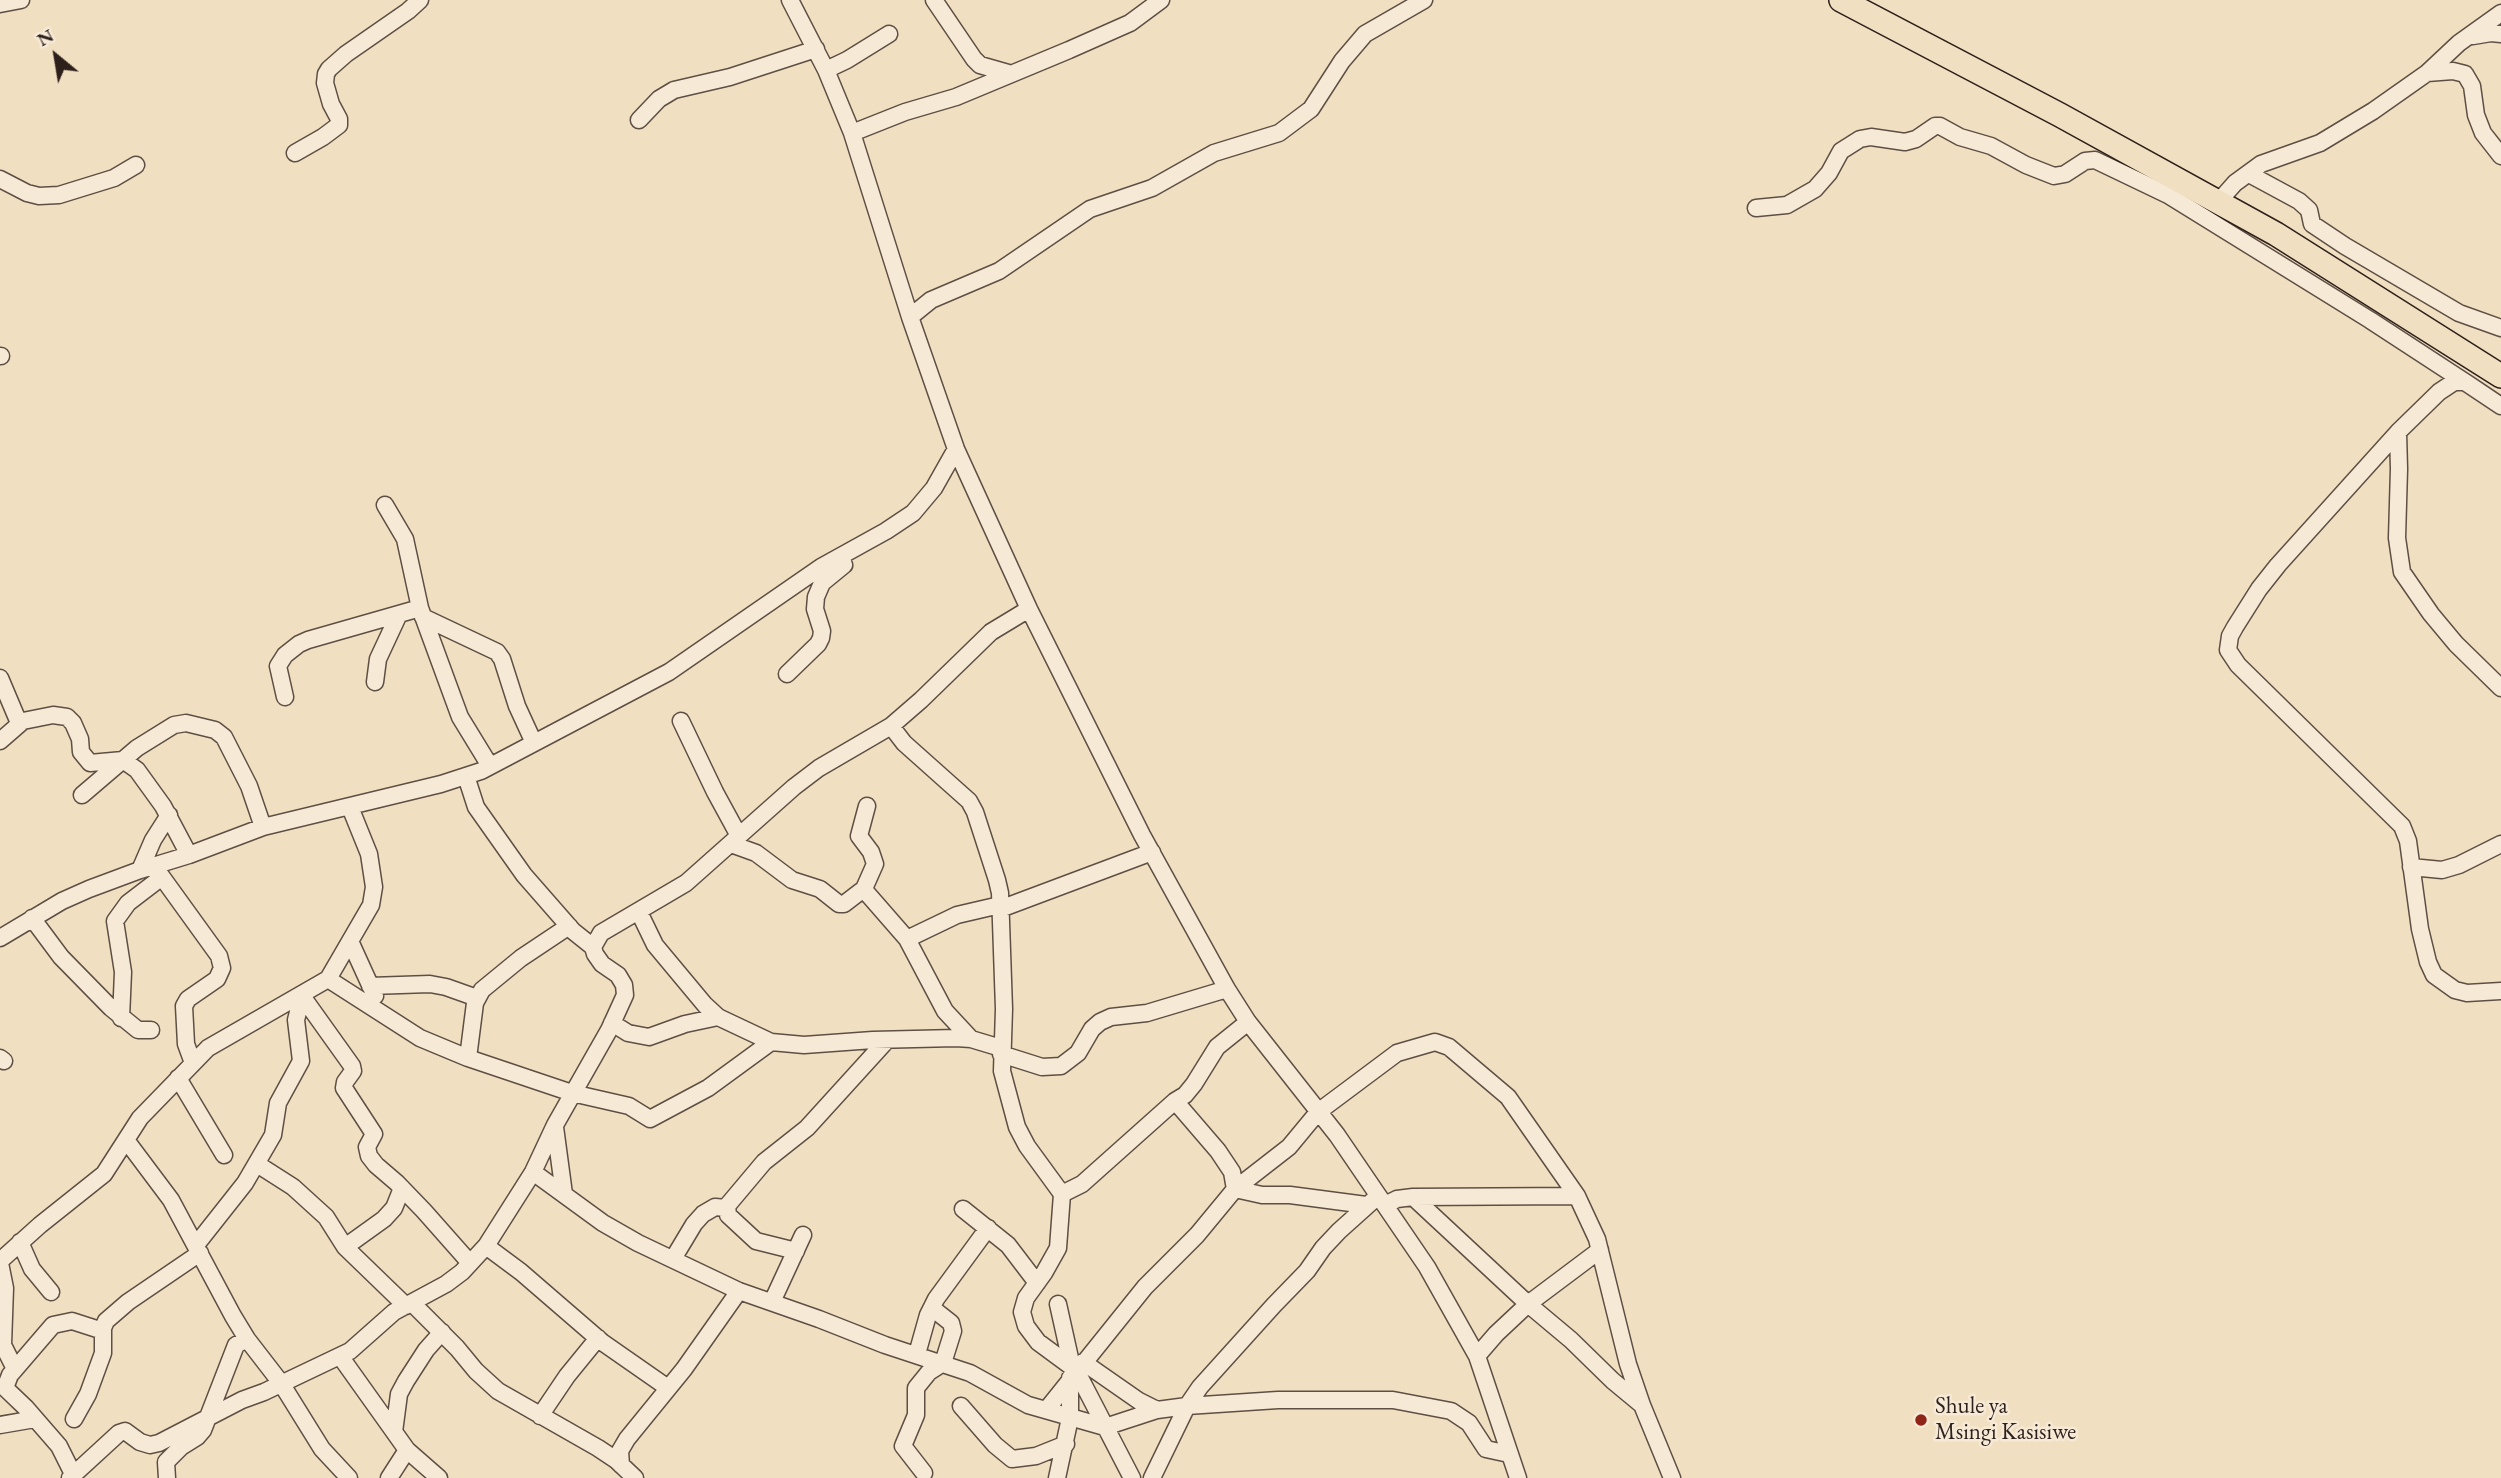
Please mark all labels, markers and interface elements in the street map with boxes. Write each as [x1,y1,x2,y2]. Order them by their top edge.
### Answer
north arrow [21,21,91,91]
text: N [32,23,58,52]
place label: Shule ya Msingi Kasisiwe [1935,1393,2076,1447]
marker: Shule ya Msingi Kasisiwe [1913,1412,1929,1428]

